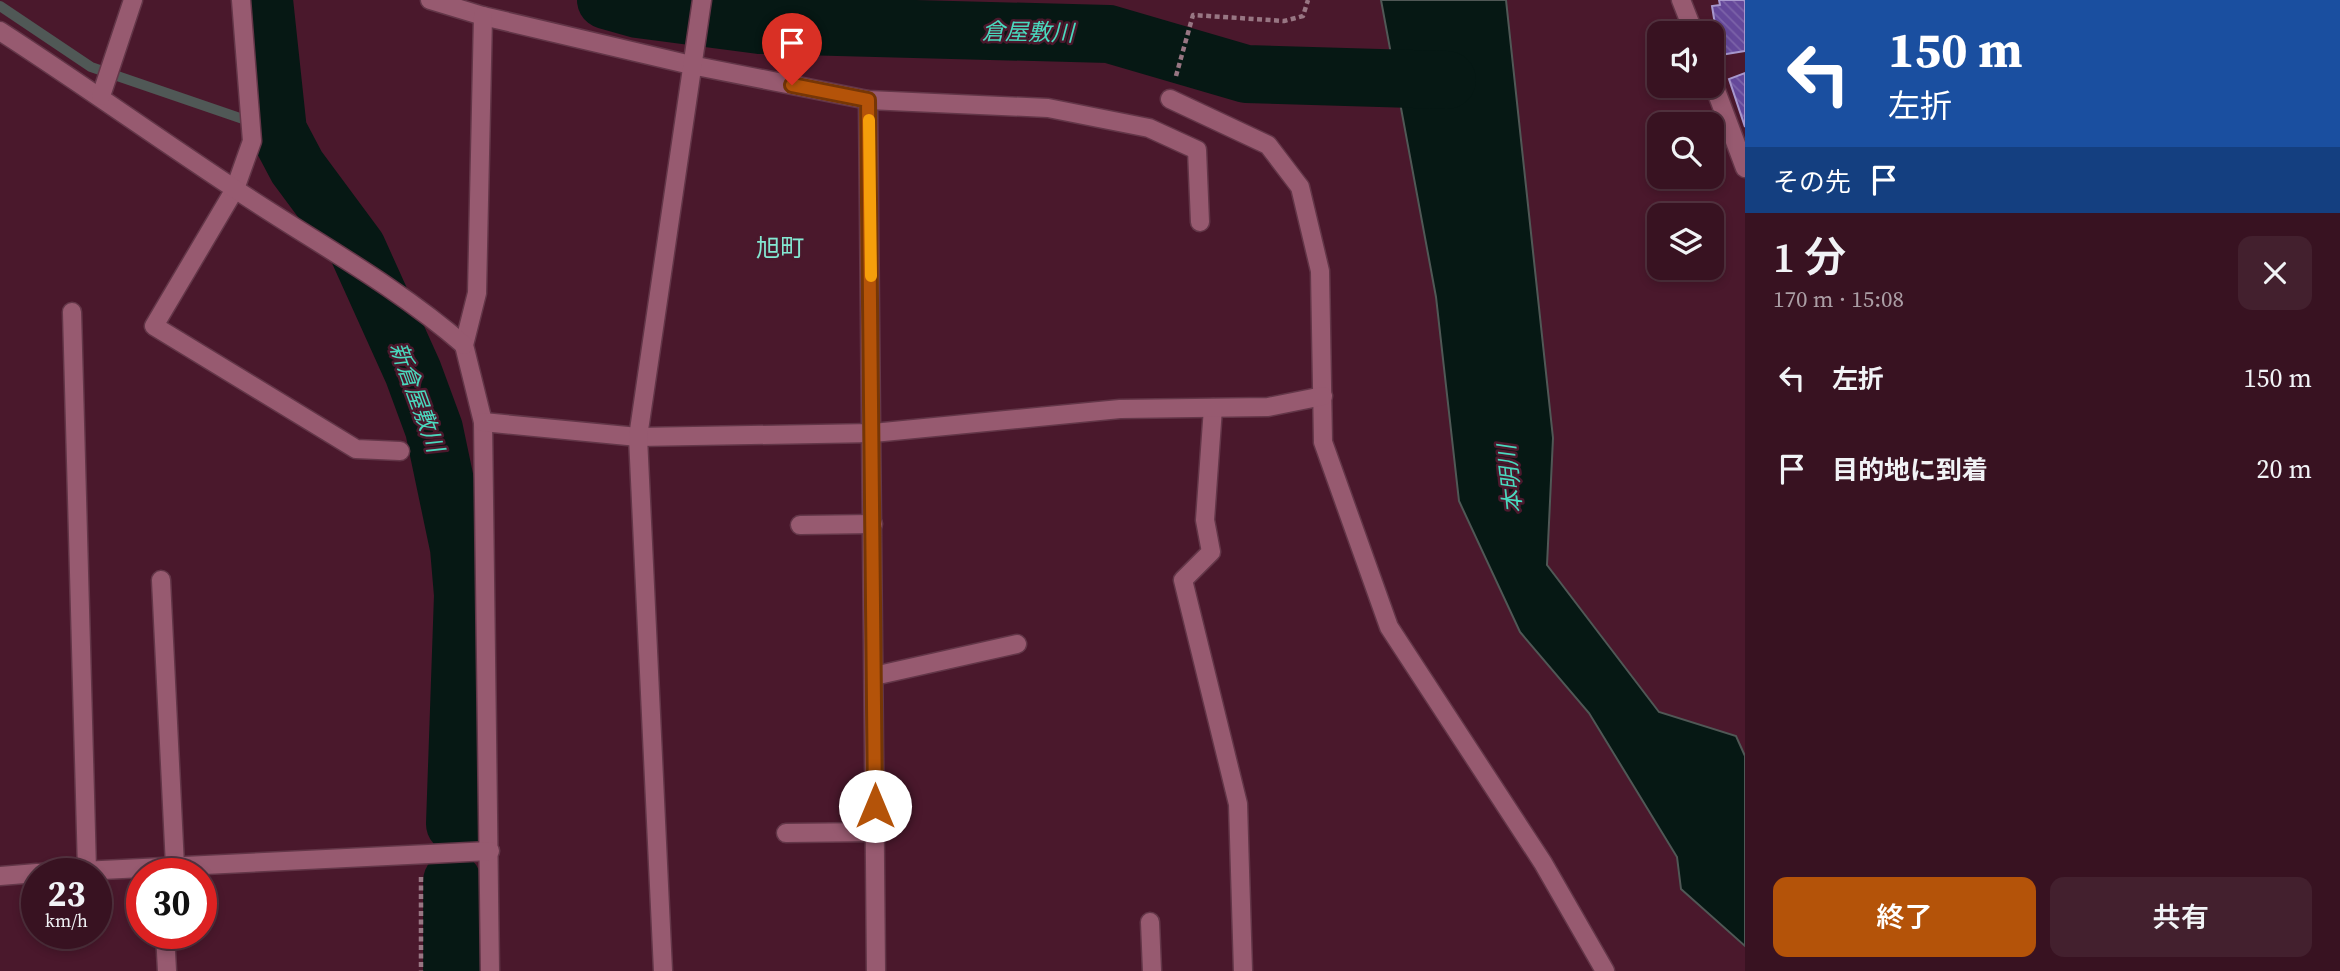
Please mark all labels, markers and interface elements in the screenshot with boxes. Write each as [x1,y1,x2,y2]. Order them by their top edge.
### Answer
pin [762,13,822,85]
water label: 倉屋敷川 [982,15,1077,49]
text: 150 m [1888,16,2023,83]
map controls [1647,21,1724,280]
button: sound [1647,21,1724,98]
icon: arrive [773,24,811,62]
icon: left [1773,28,1864,119]
text: 左折 [1888,84,1952,128]
button: search [1647,112,1724,189]
icon: arrive [1865,161,1903,199]
text: その先 [1773,164,1851,200]
button: layers [1647,203,1724,280]
text: 1 分 [1773,228,1846,286]
district label: 旭町 [756,231,804,264]
button: close [2238,236,2312,310]
text: 170 m · 15:08 [1773,283,1904,315]
water label: 新倉屋敷川 [382,337,453,459]
icon: left [1773,359,1811,397]
text: 150 m [2244,360,2312,396]
text: 左折 [1832,361,1884,397]
water label: 本明川 [1490,440,1530,515]
icon: arrive [1773,450,1811,488]
text: 20 m [2257,451,2312,487]
text: 目的地に到着 [1832,452,1988,488]
position arrow [838,769,912,843]
speed limit sign: 30 [126,858,217,949]
text: 23 [48,870,85,918]
button: 終了 [1773,877,2036,957]
button: 共有 [2050,877,2312,957]
text: km/h [45,908,88,933]

